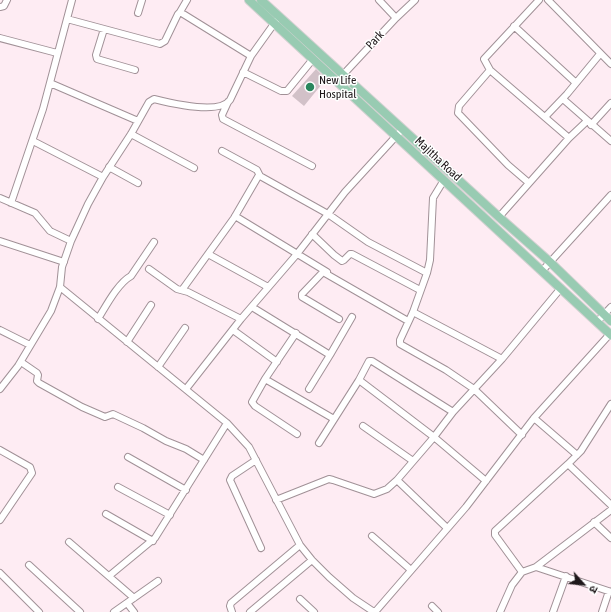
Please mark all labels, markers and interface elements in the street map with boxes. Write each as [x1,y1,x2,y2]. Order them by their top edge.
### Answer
street label: Park [363,28,387,52]
place label: New Life Hospital [319,73,357,101]
marker: New Life Hospital [304,81,316,93]
street label: Majitha Road [412,134,464,184]
north arrow [563,564,603,604]
text: उ [587,584,600,595]

